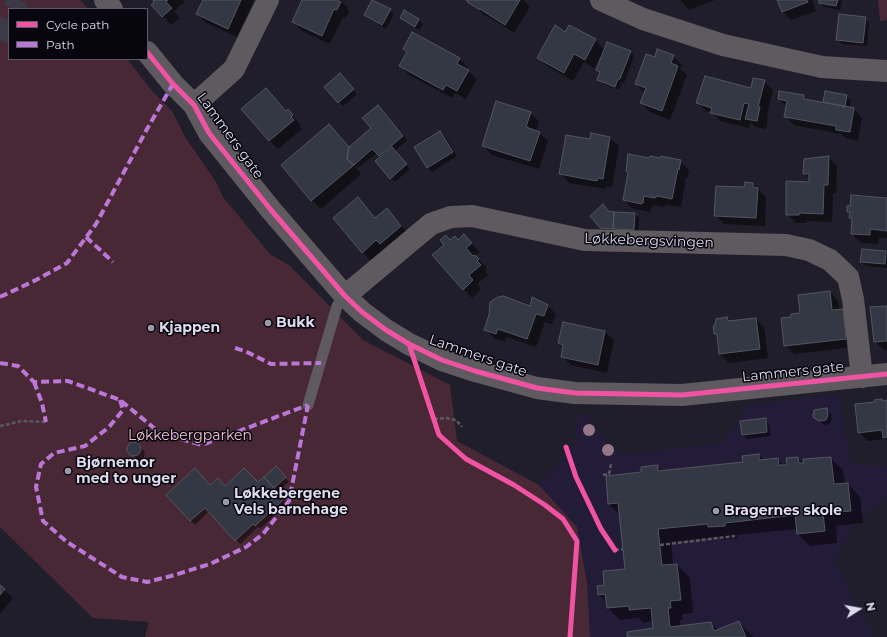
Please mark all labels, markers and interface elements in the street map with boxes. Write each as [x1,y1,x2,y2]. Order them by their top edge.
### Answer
legend [8,8,148,60]
text: Cycle path [46,17,109,32]
text: Path [46,37,75,52]
street label: Lammers gate [193,90,267,182]
street label: Løkkebergsvingen [584,230,714,252]
place label: Bukk [276,315,315,331]
marker: Bukk [263,318,273,328]
place label: Kjappen [159,320,220,336]
marker: Kjappen [146,323,156,333]
street label: Lammers gate [427,331,529,381]
street label: Lammers gate [741,358,845,386]
park label: Løkkebergparken [128,428,252,444]
place label: Bjørnemor med to unger [76,455,176,488]
marker: Bjørnemor med to unger [63,466,73,476]
place label: Løkkebergene Vels barnehage [234,486,348,518]
marker: Løkkebergene Vels barnehage [221,497,231,507]
place label: Bragernes skole [724,503,842,519]
marker: Bragernes skole [711,506,721,516]
north arrow [839,589,879,629]
text: N [863,601,878,612]

